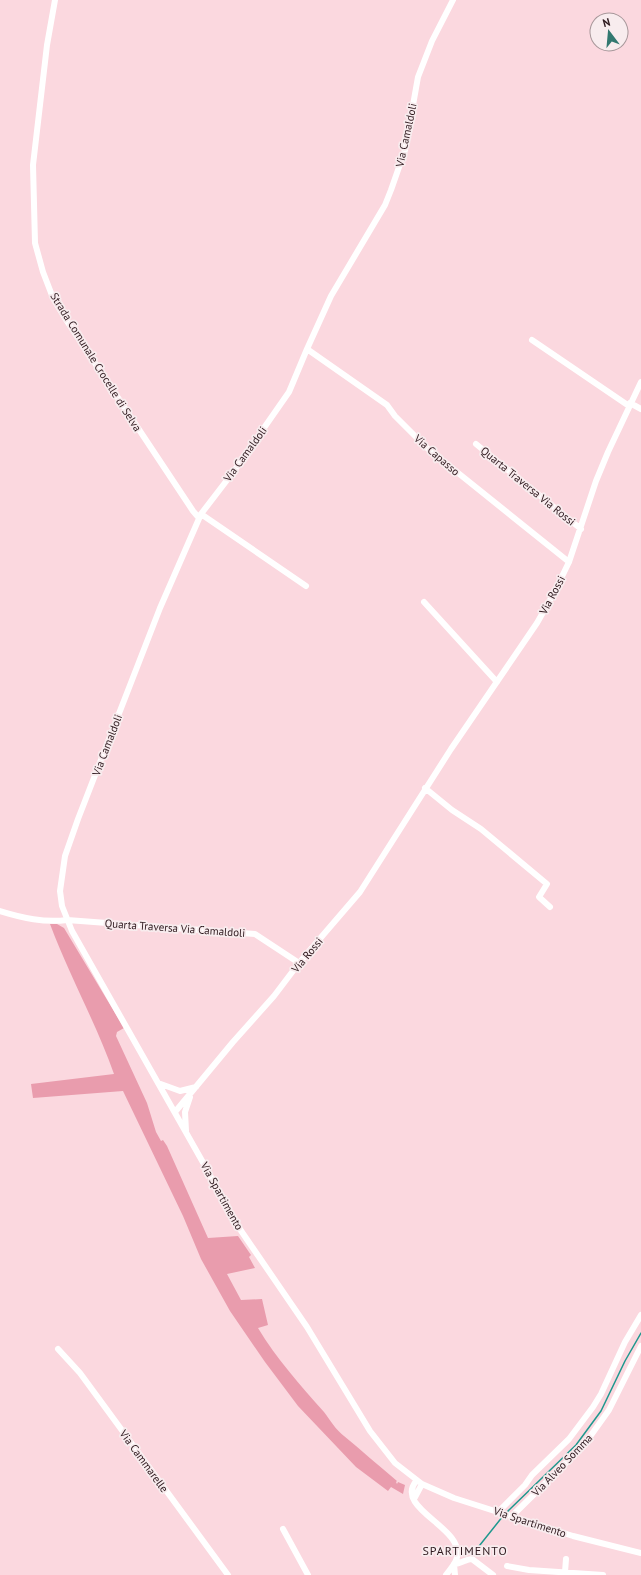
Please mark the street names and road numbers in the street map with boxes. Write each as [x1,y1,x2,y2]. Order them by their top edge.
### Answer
street label: Via Camaldoli [392,102,420,169]
street label: Strada Comunale Crocelle di Selva [47,290,145,434]
street label: Via Camaldoli [220,424,270,485]
street label: Via Capasso [411,431,463,479]
street label: Quarta Traversa Via Rossi [478,443,578,529]
street label: Via Rossi [536,573,568,618]
street label: Via Camaldoli [89,712,125,779]
street label: Quarta Traversa Via Camaldoli [104,916,246,940]
street label: Via Rossi [288,934,326,976]
street label: Via Spartimento [197,1159,247,1233]
street label: Via Cammarelle [116,1426,172,1495]
street label: Via Alveo Somma [528,1431,595,1500]
street label: Via Spartimento [491,1503,568,1540]

